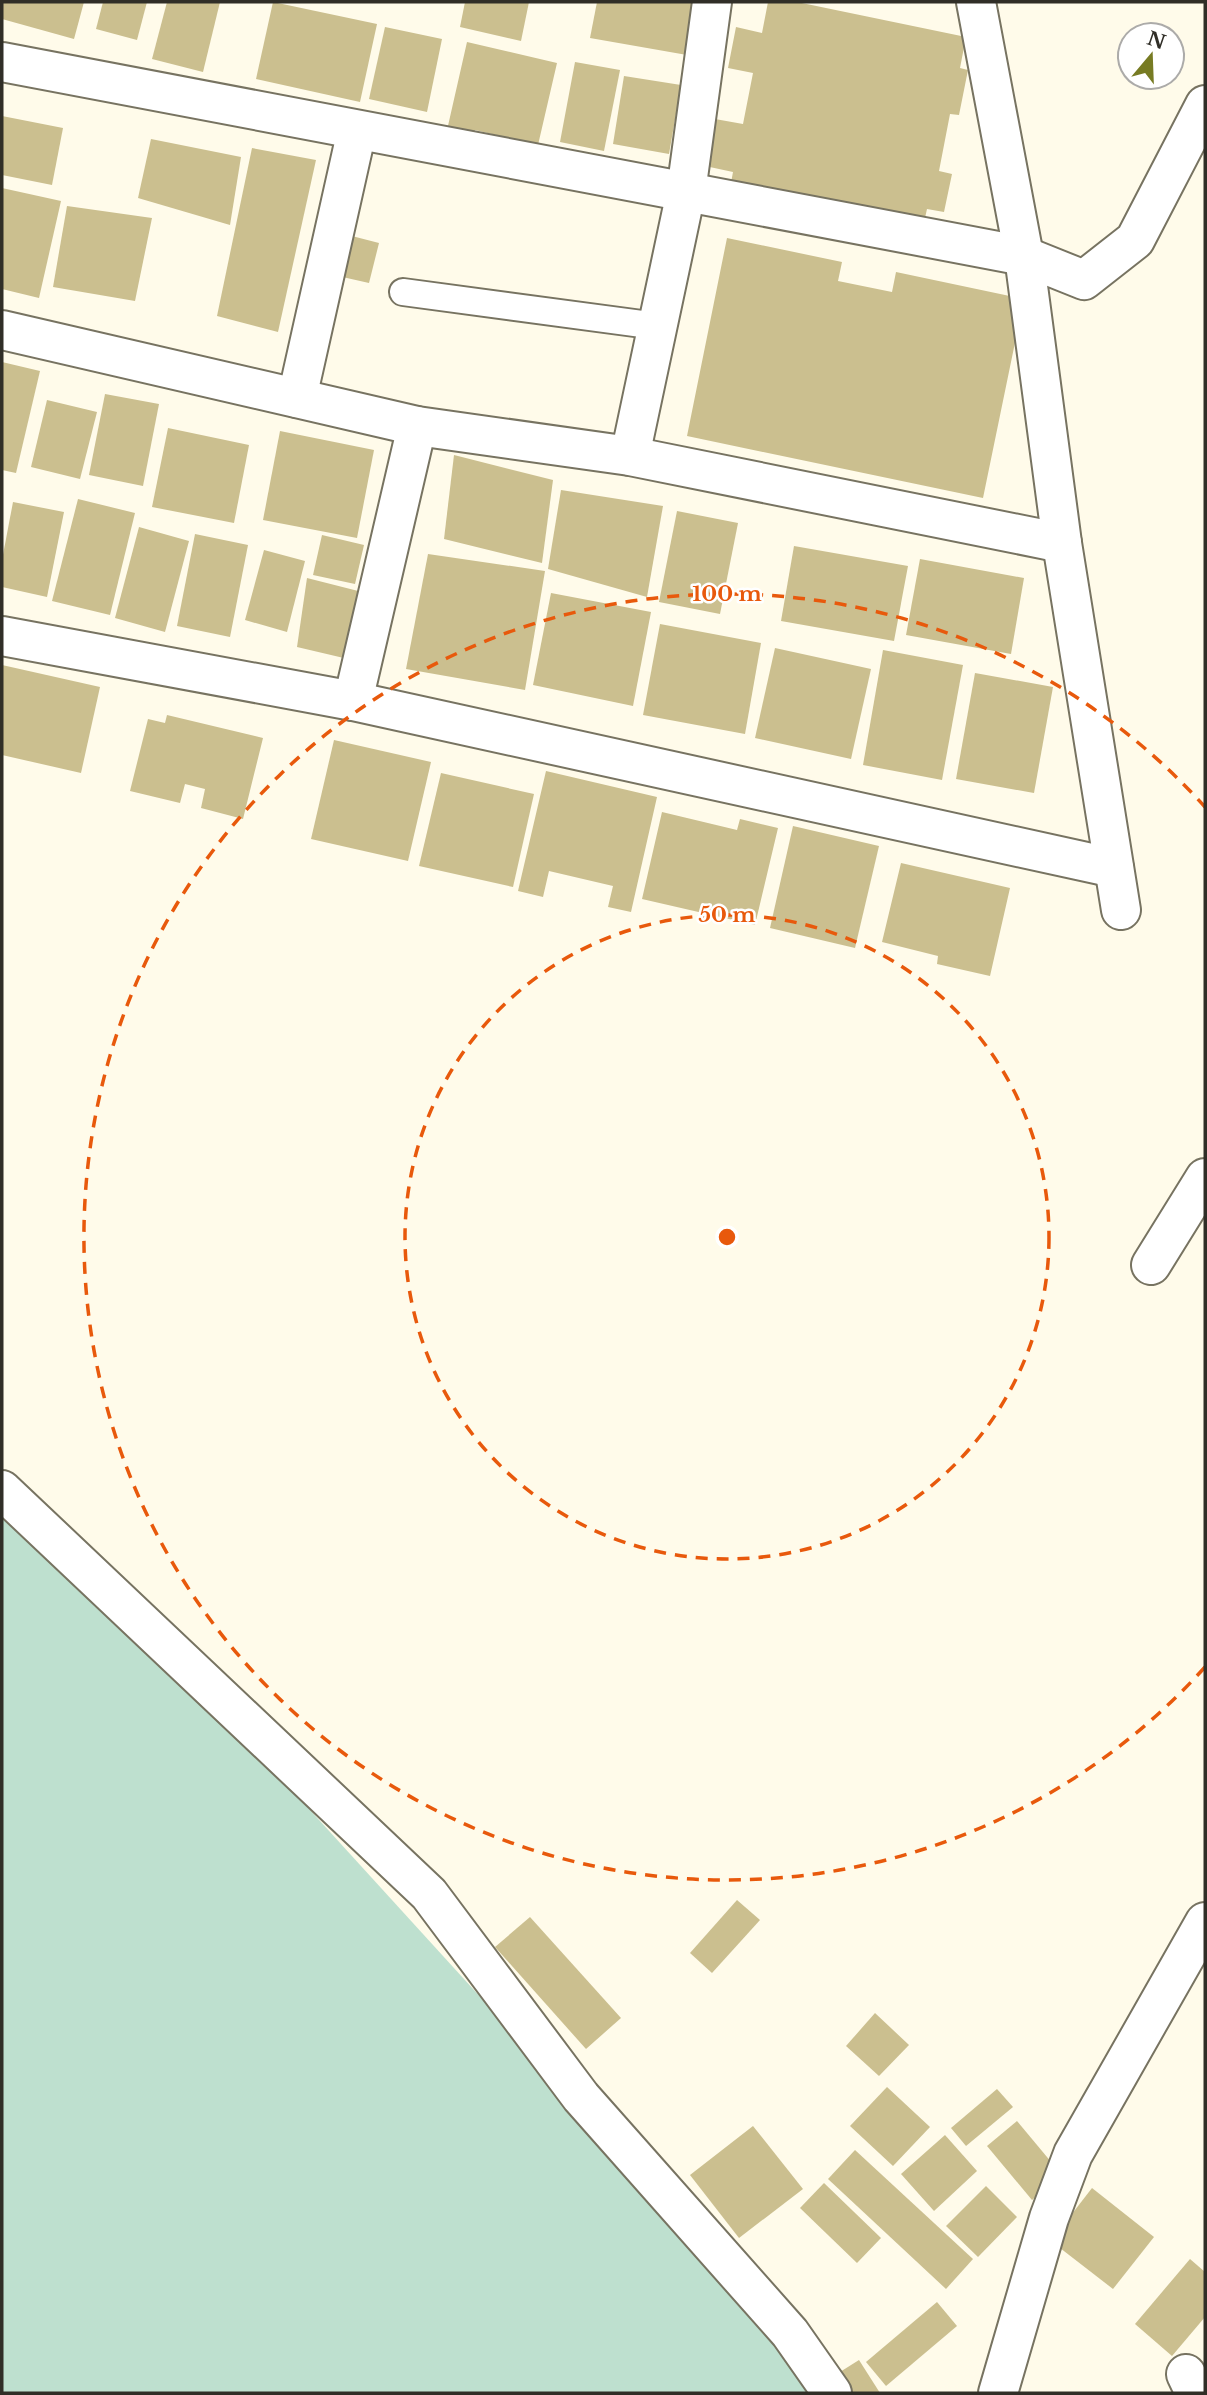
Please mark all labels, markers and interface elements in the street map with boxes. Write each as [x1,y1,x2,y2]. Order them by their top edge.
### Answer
north arrow [1116,21,1186,91]
text: N [1144,27,1169,54]
text: 100 m [692,581,762,607]
text: 50 m [698,902,756,928]
centre of rings [715,1225,739,1249]

